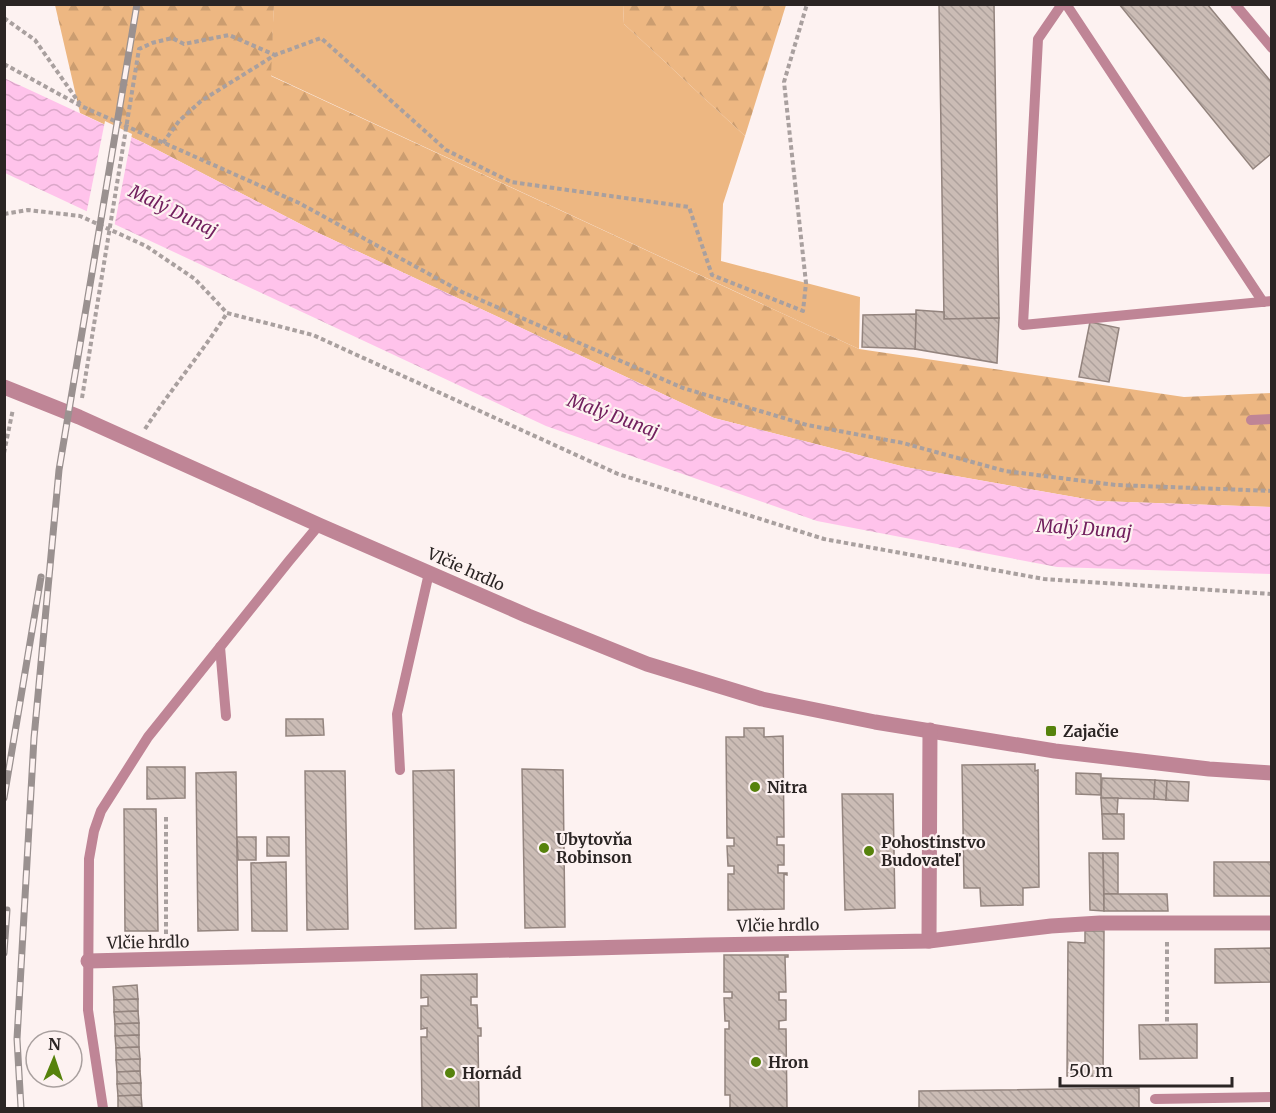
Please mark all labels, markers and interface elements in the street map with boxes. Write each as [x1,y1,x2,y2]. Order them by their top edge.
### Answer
water label: Malý Dunaj [124,179,221,242]
water label: Malý Dunaj [563,388,662,443]
water label: Malý Dunaj [1035,514,1133,543]
street label: Vlčie hrdlo [423,543,508,595]
place label: Zajačie [1063,721,1119,741]
marker: Zajačie [1044,724,1058,738]
place label: Nitra [767,777,807,797]
marker: Nitra [748,780,762,794]
place label: Ubytovňa Robinson [556,829,632,867]
place label: Pohostinstvo Budovateľ [881,832,986,870]
marker: Ubytovňa Robinson [537,841,551,855]
marker: Pohostinstvo Budovateľ [862,844,876,858]
street label: Vlčie hrdlo [736,914,819,936]
street label: Vlčie hrdlo [106,931,189,953]
north arrow [24,1029,84,1089]
text: N [48,1034,62,1054]
scale bar [1060,1050,1232,1088]
place label: Hron [768,1052,809,1072]
marker: Hron [749,1055,763,1069]
text: 50 m [1069,1059,1113,1082]
place label: Hornád [462,1063,522,1083]
marker: Hornád [443,1066,457,1080]

